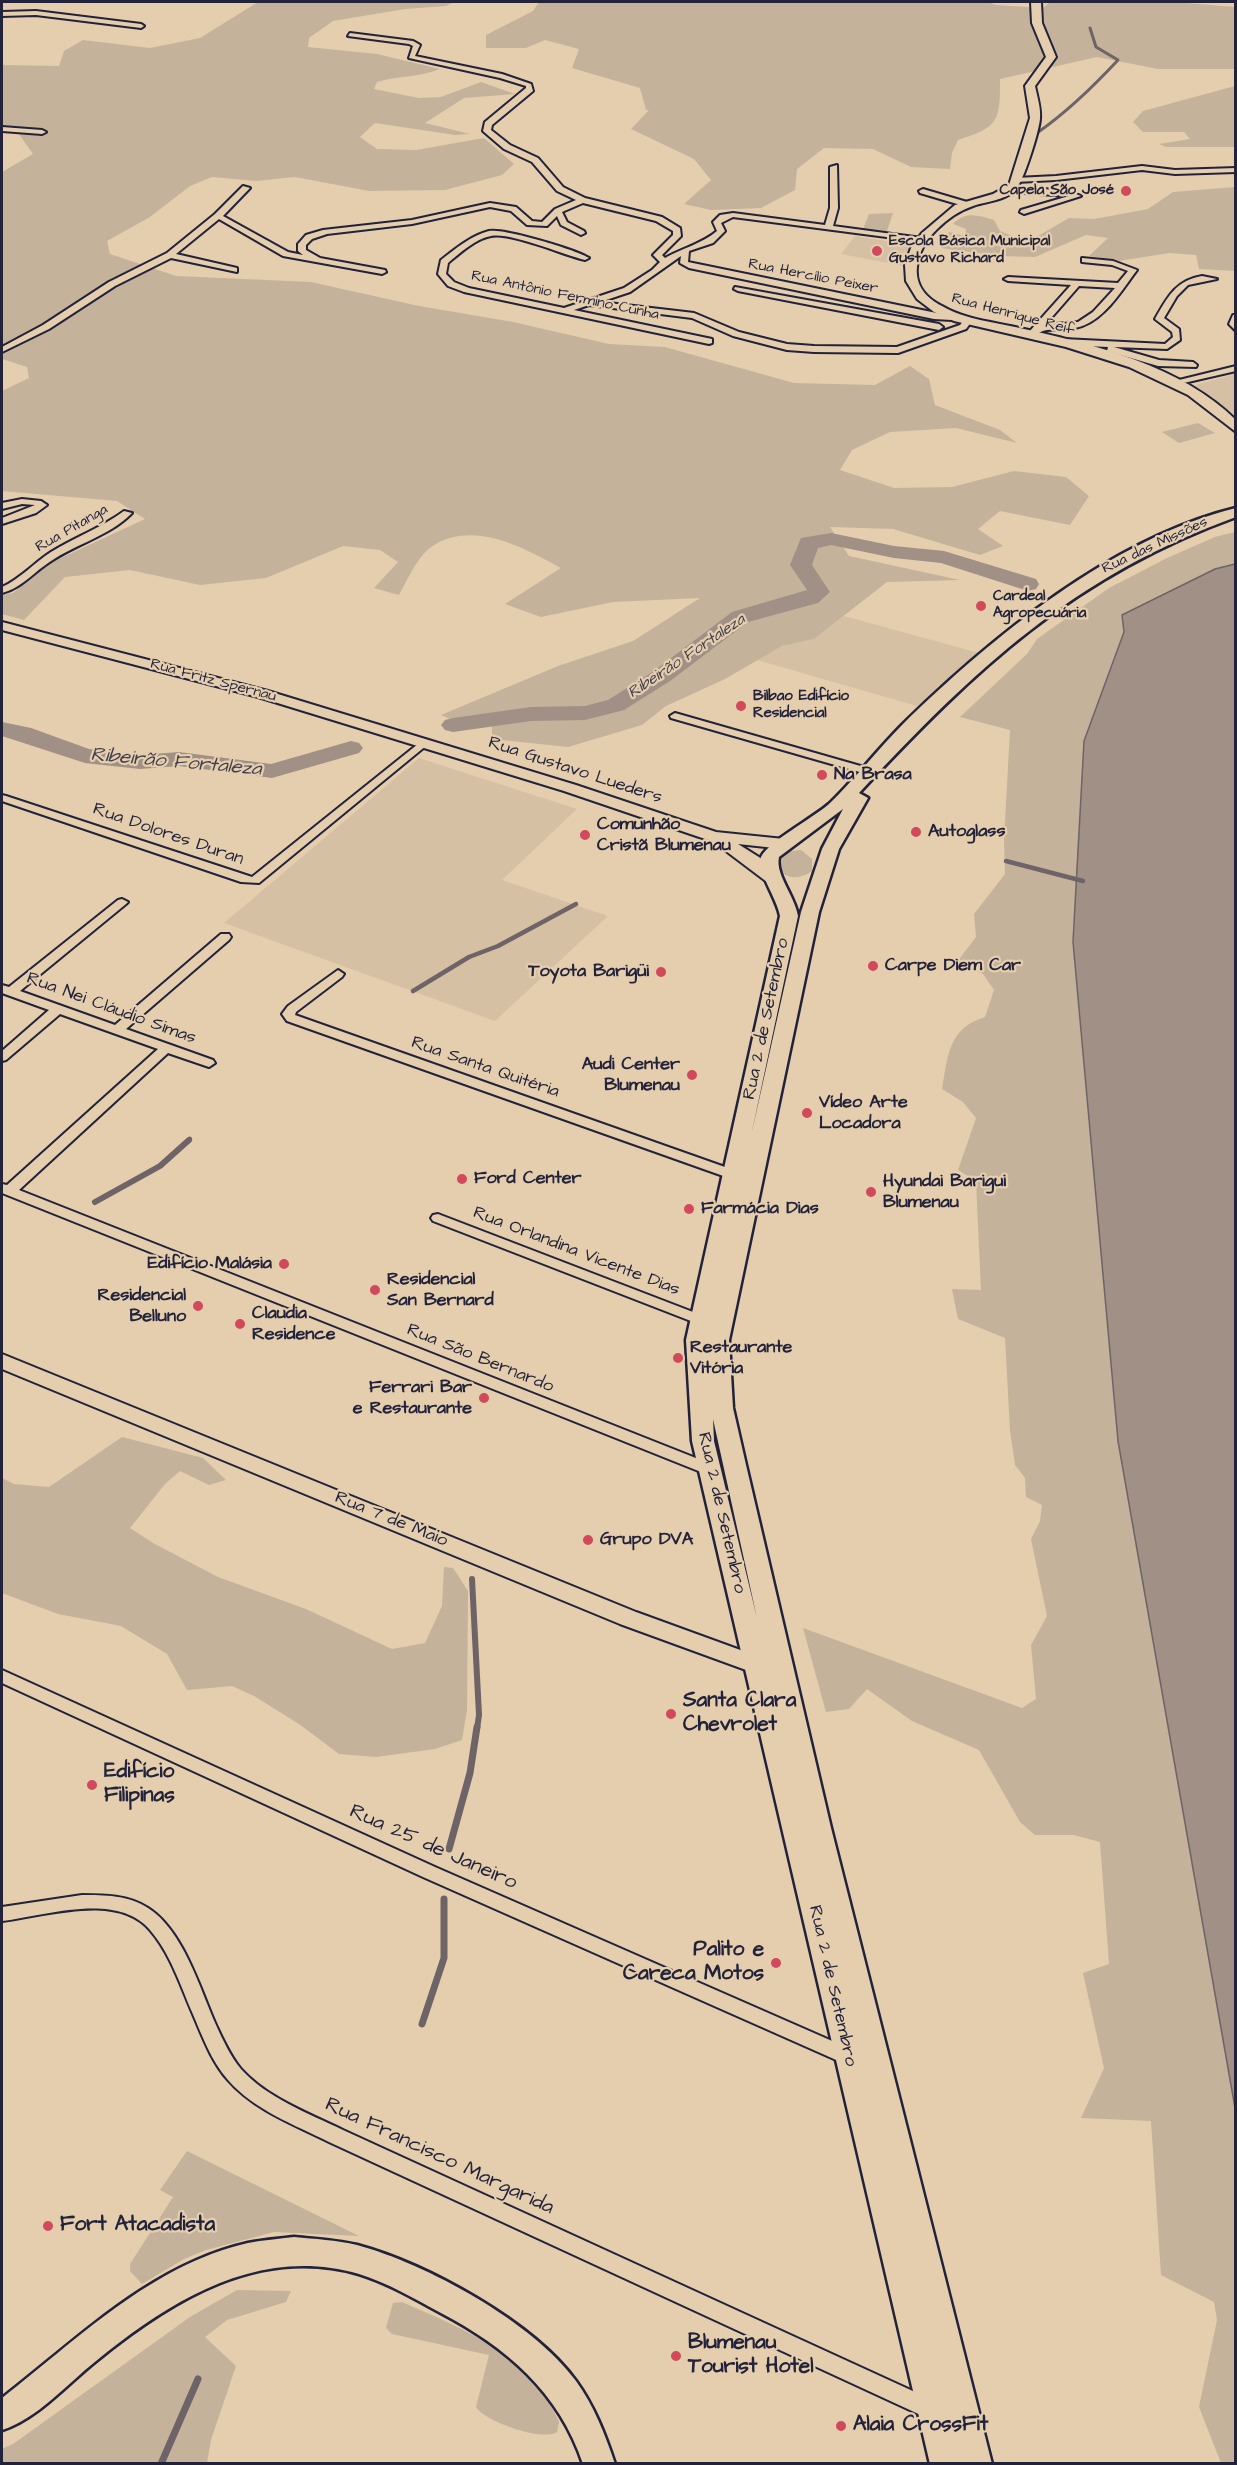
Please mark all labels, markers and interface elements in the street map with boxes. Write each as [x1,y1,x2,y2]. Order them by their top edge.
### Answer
place label: Capela São José [1000,182,1114,200]
marker: Capela São José [1119,184,1133,198]
place label: Escola Básica Municipal Gustavo Richard [889,233,1050,268]
marker: Escola Básica Municipal Gustavo Richard [870,244,884,258]
street label: Rua Hercílio Peixer [747,256,879,298]
street label: Rua Antônio Fermino Cunha [470,267,660,325]
street label: Rua Henrique Reif [950,290,1076,340]
street label: Rua Pitanga [33,501,111,557]
street label: Rua das Missões [1099,514,1211,578]
place label: Cardeal Agropecuária [993,588,1086,623]
marker: Cardeal Agropecuária [974,599,988,613]
water label: Ribeirão Fortaleza [625,611,749,703]
street label: Rua Fritz Spernau [148,656,278,706]
place label: Bilbao Edifício Residencial [753,688,849,723]
marker: Bilbao Edifício Residencial [734,699,748,713]
street label: Rua Gustavo Lueders [485,733,665,809]
water label: Ribeirão Fortaleza [90,744,262,782]
place label: Na Brasa [834,764,912,786]
marker: Na Brasa [815,768,829,782]
street label: Rua Dolores Duran [90,799,246,871]
place label: Comunhão Cristã Blumenau [597,814,731,856]
place label: Autoglass [928,821,1005,843]
marker: Autoglass [909,825,923,839]
marker: Comunhão Cristã Blumenau [578,828,592,842]
street label: Rua 2 de Setembro [739,936,795,1102]
place label: Carpe Diem Car [885,955,1021,977]
marker: Carpe Diem Car [866,959,880,973]
place label: Toyota Barigüi [528,961,649,983]
marker: Toyota Barigüi [654,965,668,979]
street label: Rua Nei Cláudio Simas [23,968,199,1050]
street label: Rua Santa Quitéria [408,1033,562,1103]
place label: Audi Center Blumenau [582,1054,680,1096]
marker: Audi Center Blumenau [685,1068,699,1082]
place label: Vídeo Arte Locadora [819,1092,908,1134]
marker: Vídeo Arte Locadora [800,1106,814,1120]
place label: Ford Center [474,1168,581,1190]
place label: Hyundai Barigui Blumenau [883,1171,1006,1214]
marker: Ford Center [455,1172,469,1186]
marker: Hyundai Barigui Blumenau [864,1185,878,1199]
place label: Farmácia Dias [701,1198,819,1220]
marker: Farmácia Dias [682,1202,696,1216]
street label: Rua Orlandina Vicente Dias [470,1203,682,1301]
place label: Edifício Malásia [148,1253,272,1275]
marker: Edifício Malásia [277,1257,291,1271]
place label: Residencial San Bernard [387,1269,494,1312]
marker: Residencial San Bernard [368,1283,382,1297]
place label: Residencial Belluno [98,1285,186,1328]
marker: Residencial Belluno [191,1299,205,1313]
place label: Claudia Residence [252,1303,335,1346]
marker: Claudia Residence [233,1317,247,1331]
street label: Rua São Bernardo [403,1320,557,1398]
place label: Restaurante Vitória [690,1337,792,1380]
marker: Restaurante Vitória [671,1351,685,1365]
place label: Ferrari Bar e Restaurante [353,1377,472,1420]
marker: Ferrari Bar e Restaurante [477,1391,491,1405]
street label: Rua 2 de Setembro [692,1430,750,1596]
street label: Rua 7 de Maio [331,1488,451,1552]
place label: Grupo DVA [600,1529,693,1551]
marker: Grupo DVA [581,1533,595,1547]
place label: Santa Clara Chevrolet [683,1689,796,1739]
marker: Santa Clara Chevrolet [664,1707,678,1721]
place label: Edifício Filipinas [104,1760,175,1810]
marker: Edifício Filipinas [85,1778,99,1792]
street label: Rua 25 de Janeiro [345,1800,521,1896]
street label: Rua 2 de Setembro [803,1903,861,2069]
place label: Palito e Careca Motos [623,1938,764,1988]
marker: Palito e Careca Motos [769,1956,783,1970]
street label: Rua Francisco Margarida [320,2093,558,2221]
place label: Fort Atacadista [60,2213,215,2239]
marker: Fort Atacadista [41,2219,55,2233]
place label: Blumenau Tourist Hotel [688,2331,813,2381]
marker: Blumenau Tourist Hotel [669,2349,683,2363]
place label: Alaia CrossFit [853,2413,988,2439]
marker: Alaia CrossFit [834,2419,848,2433]

